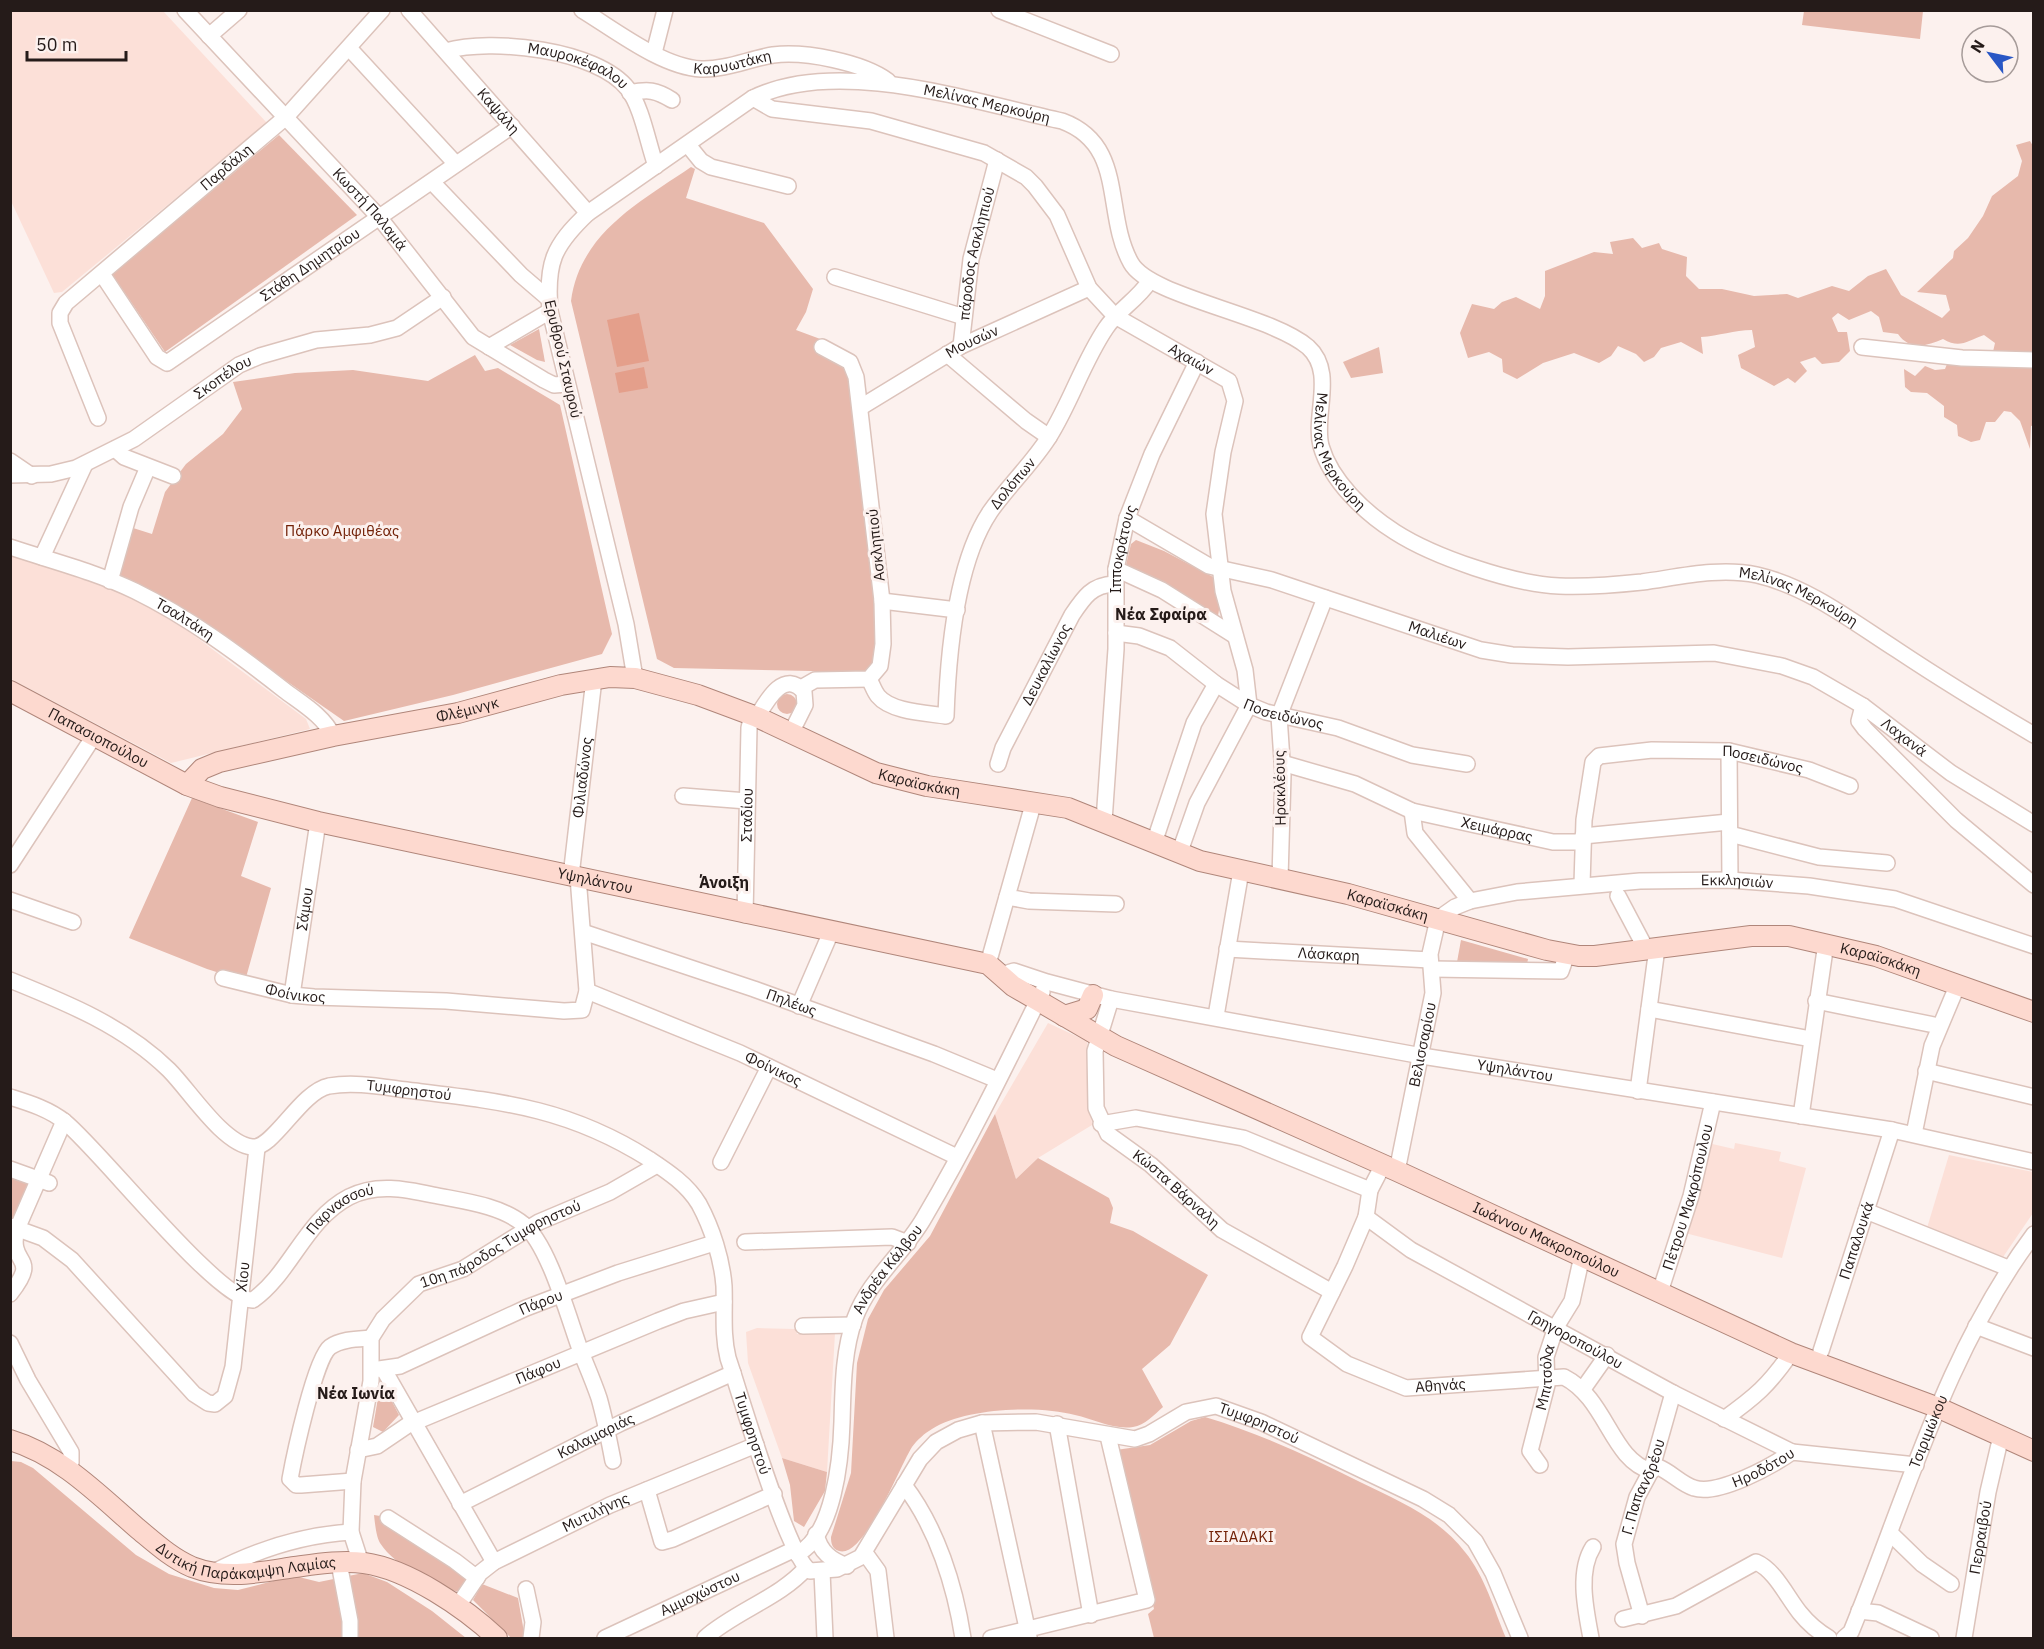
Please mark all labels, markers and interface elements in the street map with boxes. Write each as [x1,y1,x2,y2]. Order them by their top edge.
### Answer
scale bar [27,24,126,62]
north arrow [1960,24,2020,84]
text: 50 m [36,33,78,56]
text: N [1966,36,1989,56]
street label: Μαυροκέφαλου [527,38,633,93]
street label: Καρυωτάκη [692,45,773,78]
street label: Μελίνας Μερκούρη [922,80,1052,127]
street label: Καψάλη [473,84,524,138]
street label: Παρδάλη [196,140,256,194]
street label: Κωστή Παλαμά [329,164,412,255]
street label: πάροδος Ασκληπιού [954,184,999,321]
street label: Στάθη Δημητρίου [256,223,364,305]
street label: Ερυθρού Σταυρού [541,298,586,420]
street label: Μουσών [942,320,1002,362]
street label: Αχαιών [1165,338,1218,379]
street label: Σκοπέλου [190,351,254,403]
street label: Μελίνας Μερκούρη [1310,392,1370,514]
street label: Δολόπων [985,453,1040,513]
street label: Ιπποκράτους [1106,502,1140,593]
street label: Ασκληπιού [862,508,889,582]
park label: Πάρκο Αμφιθέας [285,521,399,540]
street label: Μελίνας Μερκούρη [1738,562,1862,631]
street label: Τσαλτάκη [152,594,218,644]
district label: Νέα Σφαίρα [1115,604,1207,624]
street label: Μαλιέων [1406,616,1469,654]
street label: Δευκαλίωνος [1017,620,1075,708]
street label: Φλέμινγκ [434,692,501,726]
street label: Ποσειδώνος [1241,694,1326,734]
street label: Παπασιοπούλου [45,703,152,772]
street label: Λαχανά [1878,713,1932,761]
street label: Φιλιαδώνος [568,736,596,819]
street label: Ποσειδώνος [1722,741,1805,777]
street label: Ηρακλέους [1269,750,1290,826]
street label: Καραϊσκάκη [876,764,962,800]
street label: Σταδίου [737,788,757,842]
street label: Χειμάρρας [1460,812,1535,846]
street label: Υψηλάντου [556,863,635,898]
street label: Εκκλησιών [1701,870,1774,892]
district label: Άνοιξη [699,872,749,892]
street label: Καραϊσκάκη [1345,884,1431,925]
street label: Σάμου [292,886,317,932]
street label: Καραϊσκάκη [1838,938,1924,980]
street label: Λάσκαρη [1297,943,1360,965]
street label: Φοίνικος [263,979,326,1006]
street label: Πηλέως [764,984,819,1020]
street label: Βελισσαρίου [1404,1000,1440,1089]
street label: Φοίνικος [742,1047,805,1090]
street label: Υψηλάντου [1476,1055,1555,1086]
street label: Τυμφρηστού [366,1075,453,1104]
street label: Πέτρου Μακρόπουλου [1658,1122,1717,1272]
street label: Κώστα Βάρναλη [1129,1145,1224,1233]
street label: Παρνασσού [301,1179,375,1238]
street label: 10η πάροδος Τυμφρηστού [417,1195,584,1292]
street label: Ιωάννου Μακροπούλου [1470,1197,1623,1282]
street label: Παπαλουκά [1835,1199,1878,1282]
street label: Ανδρέα Κάλβου [848,1221,926,1317]
street label: Χίου [231,1261,253,1293]
street label: Πάρου [516,1285,565,1319]
street label: Γρηγοροπούλου [1525,1306,1626,1373]
street label: Μπιτσόλα [1531,1341,1559,1412]
street label: Πάφου [513,1352,564,1388]
street label: Αθηνάς [1415,1374,1466,1396]
district label: Νέα Ιωνία [317,1383,395,1403]
street label: Τυμφρηστού [731,1390,775,1477]
street label: Τσιριμώκου [1904,1392,1951,1471]
street label: Τυμφρηστού [1216,1398,1303,1448]
street label: Καλαμαριάς [554,1408,637,1463]
street label: Γ. Παπανδρέου [1617,1436,1669,1537]
street label: Ηροδότου [1729,1443,1798,1491]
street label: Μυτιλήνης [559,1488,632,1536]
street label: Περραιβού [1965,1499,1995,1576]
park label: ΙΣΙΑΔΑΚΙ [1208,1527,1274,1546]
street label: Δυτική Παράκαμψη Λαμίας [152,1538,337,1583]
street label: Αμμοχώστου [657,1566,743,1620]

